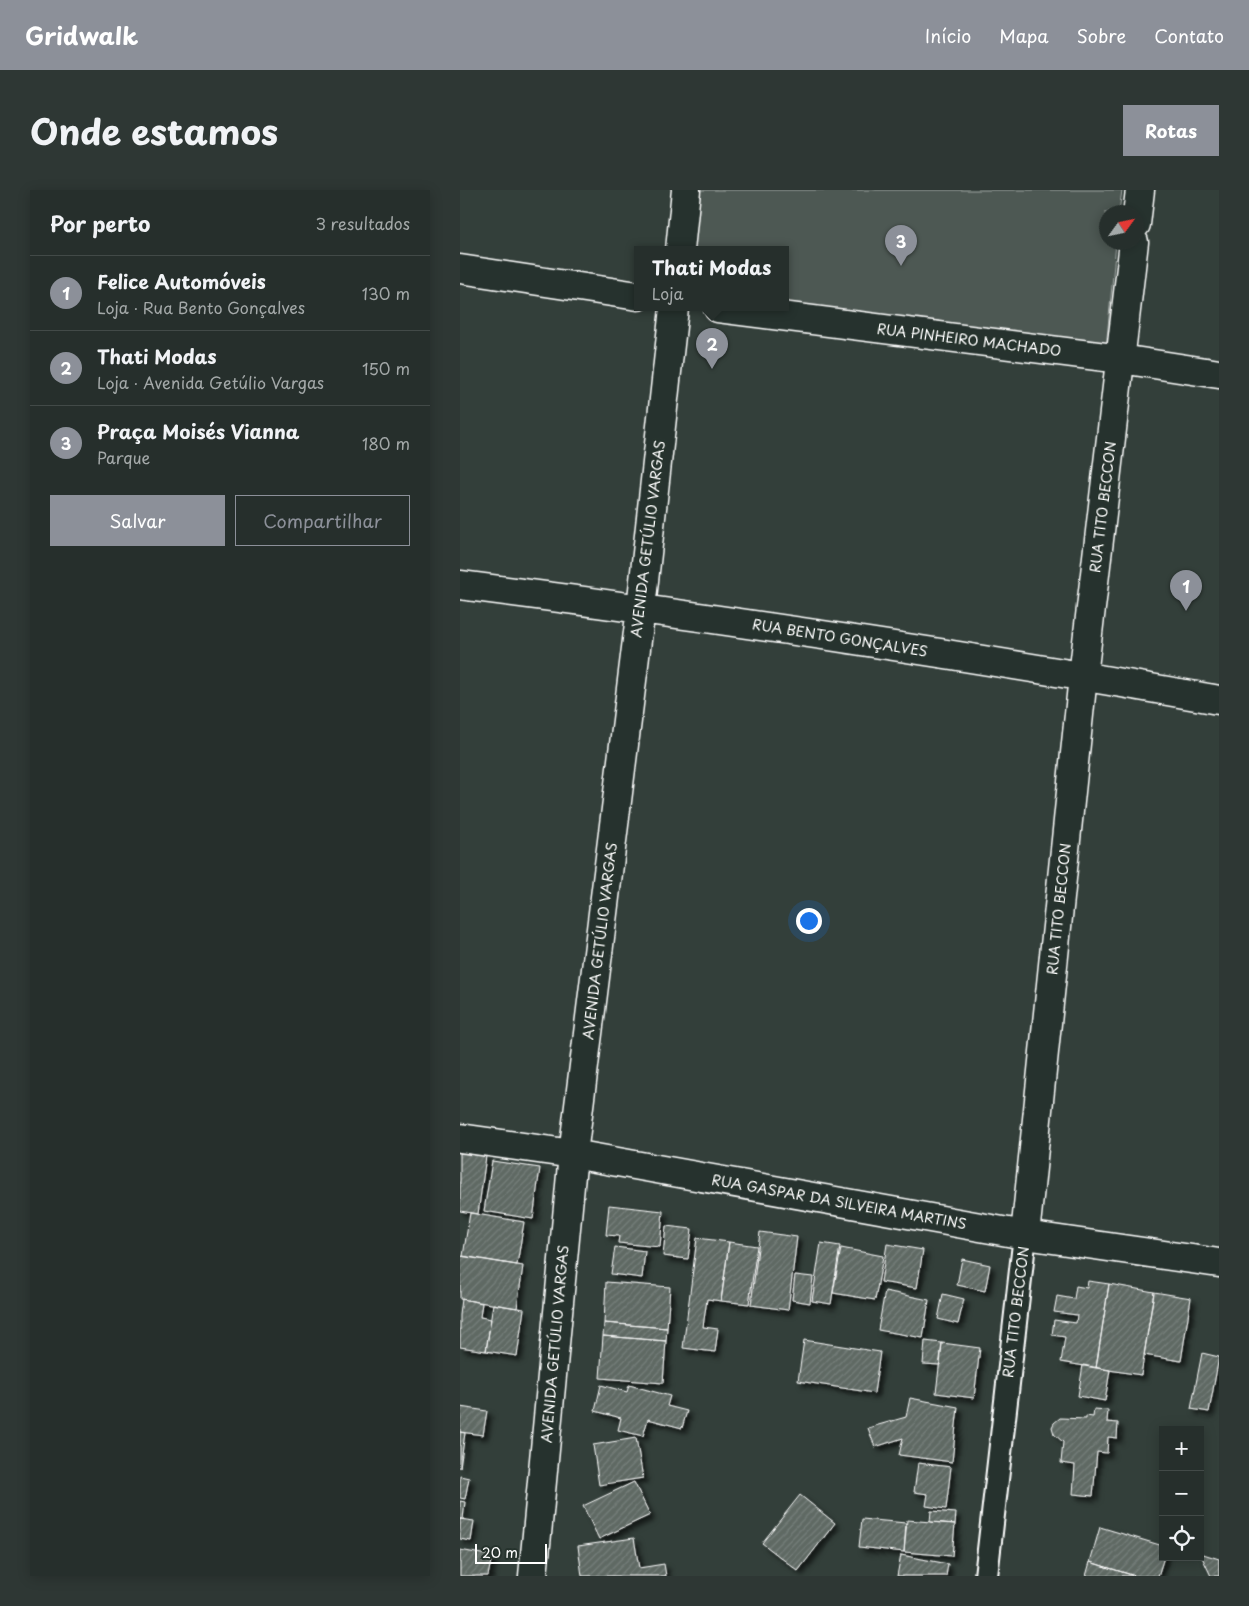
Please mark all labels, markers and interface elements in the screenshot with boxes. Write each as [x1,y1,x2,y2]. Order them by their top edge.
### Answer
text: Gridwalk [25,17,138,53]
text: Início [925,22,971,49]
text: Mapa [999,22,1049,49]
text: Sobre [1077,22,1126,49]
text: Contato [1154,22,1224,49]
text: Onde estamos [30,104,278,157]
button: Rotas [1123,105,1219,156]
north arrow [1099,205,1144,250]
text: Por perto [50,207,150,239]
text: 3 resultados [315,211,410,235]
pin: 3 [885,225,917,266]
popup [634,246,789,311]
text: Thati Modas [652,253,771,281]
text: Felice Automóveis [97,267,266,295]
text: 1 [62,281,70,305]
text: 130 m [362,281,410,305]
text: Loja [652,281,683,305]
text: Loja · Rua Bento Gonçalves [97,295,305,319]
street label: RUA PINHEIRO MACHADO [876,318,1062,361]
pin: 2 [696,328,728,369]
text: Thati Modas [97,342,217,370]
text: 2 [60,356,72,380]
text: 150 m [362,356,410,380]
text: Loja · Avenida Getúlio Vargas [97,370,324,394]
text: Praça Moisés Vianna [97,417,299,445]
text: 3 [61,431,71,455]
text: 180 m [362,431,410,455]
street label: AVENIDA GETÚLIO VARGAS [625,439,670,639]
street label: RUA TITO BECCON [1084,440,1121,574]
text: Parque [97,445,150,469]
button: Salvar [50,495,225,546]
button: Compartilhar [235,495,410,546]
pin: 1 [1170,570,1202,611]
street label: RUA BENTO GONÇALVES [751,613,929,662]
street label: AVENIDA GETÚLIO VARGAS [577,841,622,1041]
street label: RUA TITO BECCON [1041,842,1076,976]
your location [796,908,822,934]
street label: RUA GASPAR DA SILVEIRA MARTINS [710,1169,968,1234]
street label: AVENIDA GETÚLIO VARGAS [535,1244,574,1444]
street label: RUA TITO BECCON [997,1245,1034,1379]
map controls [1159,1426,1204,1561]
button: + [1159,1426,1204,1471]
button: − [1159,1471,1204,1516]
button: locate [1159,1516,1204,1561]
scale bar [475,1541,548,1564]
text: 20 m [482,1542,518,1563]

